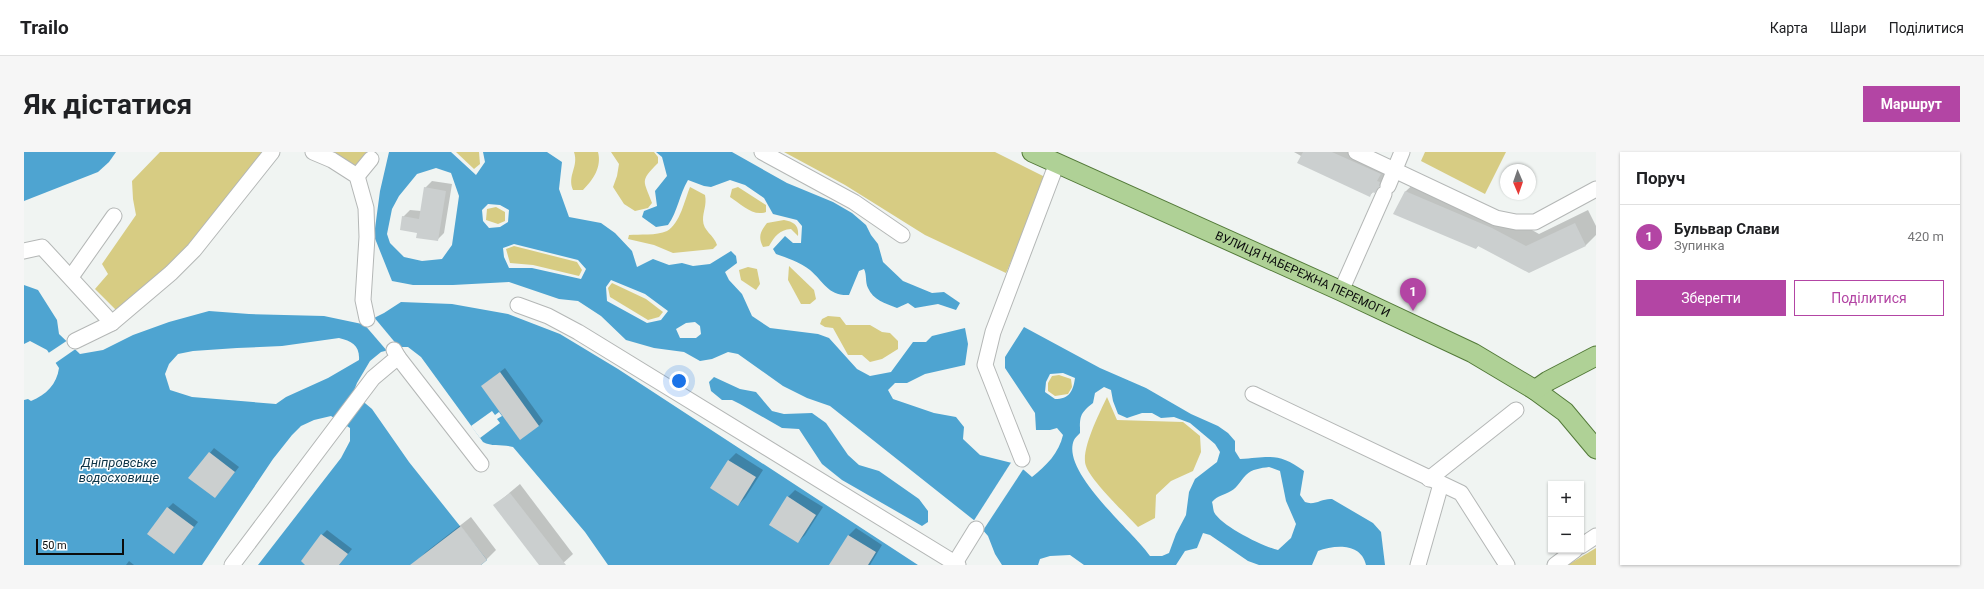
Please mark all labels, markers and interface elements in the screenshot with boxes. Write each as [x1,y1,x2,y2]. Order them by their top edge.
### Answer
text: Trailo [20,16,69,39]
text: Карта [1770,20,1808,36]
text: Шари [1830,20,1867,36]
text: Поділитися [1889,20,1964,36]
button: Маршрут [1863,86,1960,122]
text: Як дістатися [24,88,192,121]
north arrow [1500,164,1536,200]
text: Поруч [1636,168,1685,188]
text: Бульвар Слави [1674,220,1780,238]
street label: ВУЛИЦЯ НАБЕРЕЖНА ПЕРЕМОГИ [1213,228,1392,320]
text: 1 [1645,229,1653,244]
text: 420 m [1907,229,1944,244]
text: Зупинка [1674,238,1724,253]
pin: 1 [1400,278,1426,311]
button: Зберегти [1636,280,1786,316]
button: Поділитися [1794,280,1944,316]
your location [669,371,689,391]
water label: Дніпровське водосховище [79,455,159,485]
map controls [1548,481,1584,553]
button: + [1548,481,1584,517]
button: − [1548,517,1584,553]
scale bar [36,537,124,556]
text: 50 m [42,539,67,552]

